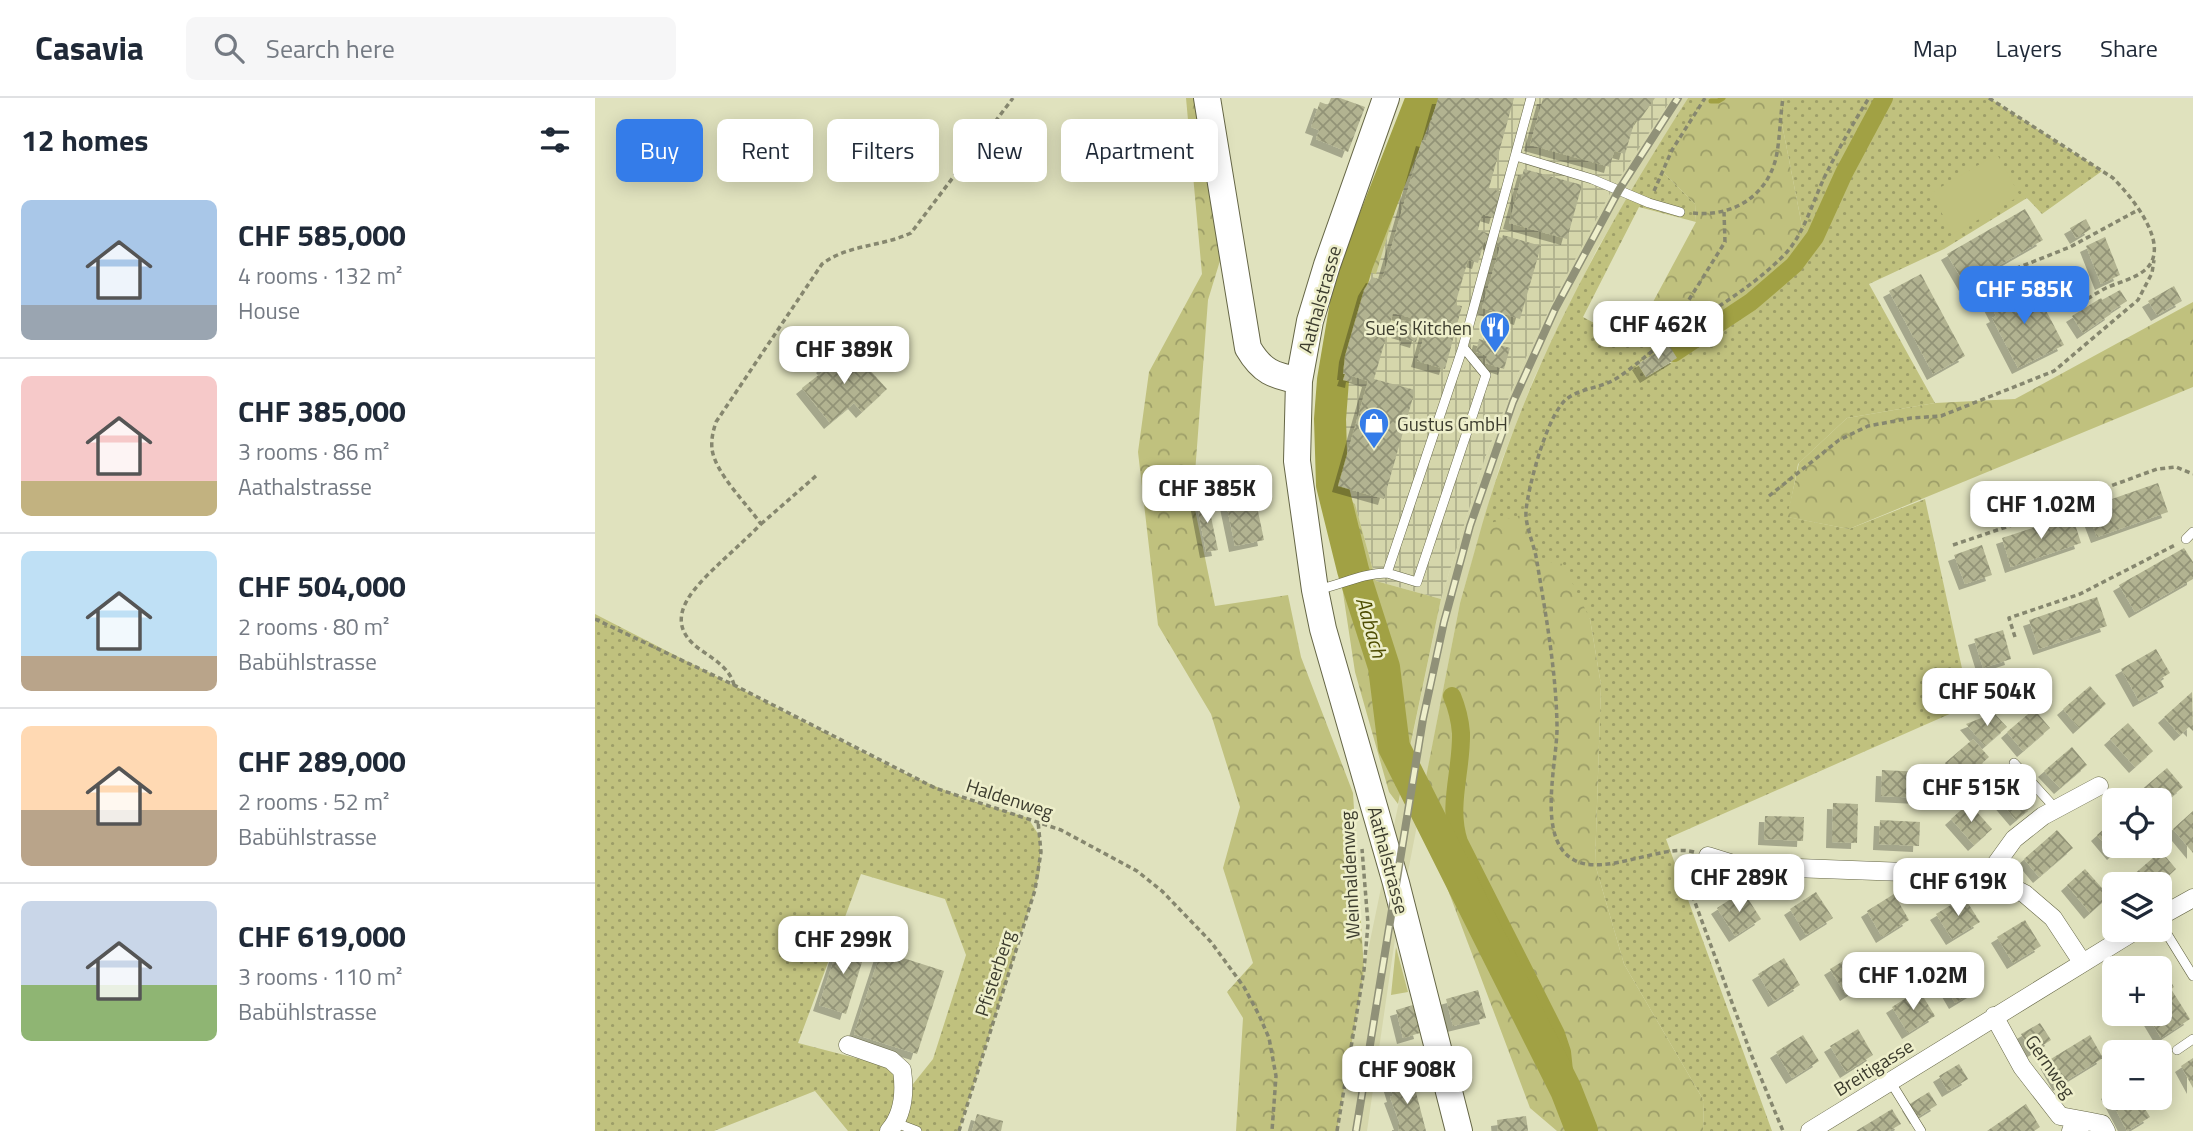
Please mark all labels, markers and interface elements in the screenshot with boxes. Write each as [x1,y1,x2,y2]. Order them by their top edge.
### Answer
search box [186,17,676,80]
text: Casavia [35,23,144,73]
icon: search [210,29,248,67]
text: Search here [266,29,395,68]
text: Map [1913,30,1958,66]
text: Layers [1996,30,2062,66]
text: Share [2100,30,2158,66]
text: 12 homes [21,117,148,163]
chip: Buy [616,119,703,182]
chip: Rent [717,119,813,182]
chip: Filters [827,119,939,182]
chip: New [953,119,1047,182]
chip: Apartment [1061,119,1218,182]
icon: filters [536,121,574,159]
text: CHF 585,000 [238,212,406,258]
icon: home [77,228,161,312]
street label: Aathalstrasse [1290,242,1348,356]
text: 4 rooms · 132 m² [238,258,402,293]
pin: CHF 585K [1952,266,2096,326]
text: CHF 585K [1975,271,2073,306]
text: House [238,293,300,328]
pin: CHF 462K [1586,302,1730,361]
text: CHF 462K [1609,306,1707,341]
restaurant icon: Sue‘s Kitchen [1478,310,1512,354]
place label: Sue‘s Kitchen [1365,313,1472,342]
pin: CHF 389K [772,327,916,386]
text: CHF 389K [795,331,893,366]
text: CHF 385,000 [238,388,406,434]
icon: home [77,404,161,488]
shop icon: Gustus GmbH [1357,406,1391,450]
place label: Gustus GmbH [1397,409,1508,438]
text: 3 rooms · 86 m² [238,434,389,469]
pin: CHF 385K [1135,466,1279,525]
text: Aathalstrasse [238,469,372,504]
text: CHF 385K [1158,470,1256,505]
pin: CHF 1.02M [1961,482,2121,541]
text: CHF 1.02M [1986,486,2096,521]
text: CHF 504,000 [238,563,406,609]
icon: home [77,579,161,663]
water label: Aabach [1348,593,1396,662]
text: 2 rooms · 80 m² [238,609,389,644]
text: Babühlstrasse [238,644,377,679]
pin: CHF 504K [1915,668,2059,728]
text: CHF 504K [1938,673,2036,708]
text: CHF 289,000 [238,738,406,784]
icon: home [77,754,161,838]
pin: CHF 515K [1899,764,2043,824]
text: CHF 515K [1922,769,2020,804]
street label: Haldenweg [963,770,1058,826]
text: 2 rooms · 52 m² [238,784,389,819]
map controls [2102,788,2172,1110]
button: locate [2102,788,2172,858]
street label: Aathalstrasse [1361,803,1417,917]
street label: Weinhaldenweg [1331,810,1367,940]
text: Babühlstrasse [238,819,377,854]
pin: CHF 289K [1667,854,1811,914]
pin: CHF 619K [1886,858,2030,918]
text: CHF 289K [1690,859,1788,894]
text: CHF 619K [1909,863,2007,898]
button: layers [2102,872,2172,942]
text: CHF 619,000 [238,913,406,959]
pin: CHF 299K [771,916,915,976]
text: CHF 299K [794,921,892,956]
street label: Pfisterberg [966,926,1022,1020]
icon: home [77,929,161,1013]
pin: CHF 1.02M [1833,953,1993,1012]
button: + [2102,956,2172,1026]
text: CHF 1.02M [1858,957,1968,992]
text: 3 rooms · 110 m² [238,959,402,994]
text: Babühlstrasse [238,994,377,1029]
street label: Gernweg [2019,1028,2084,1104]
street label: Breitigasse [1827,1031,1919,1103]
button: − [2102,1040,2172,1110]
pin: CHF 908K [1335,1046,1479,1106]
text: CHF 908K [1358,1051,1456,1086]

